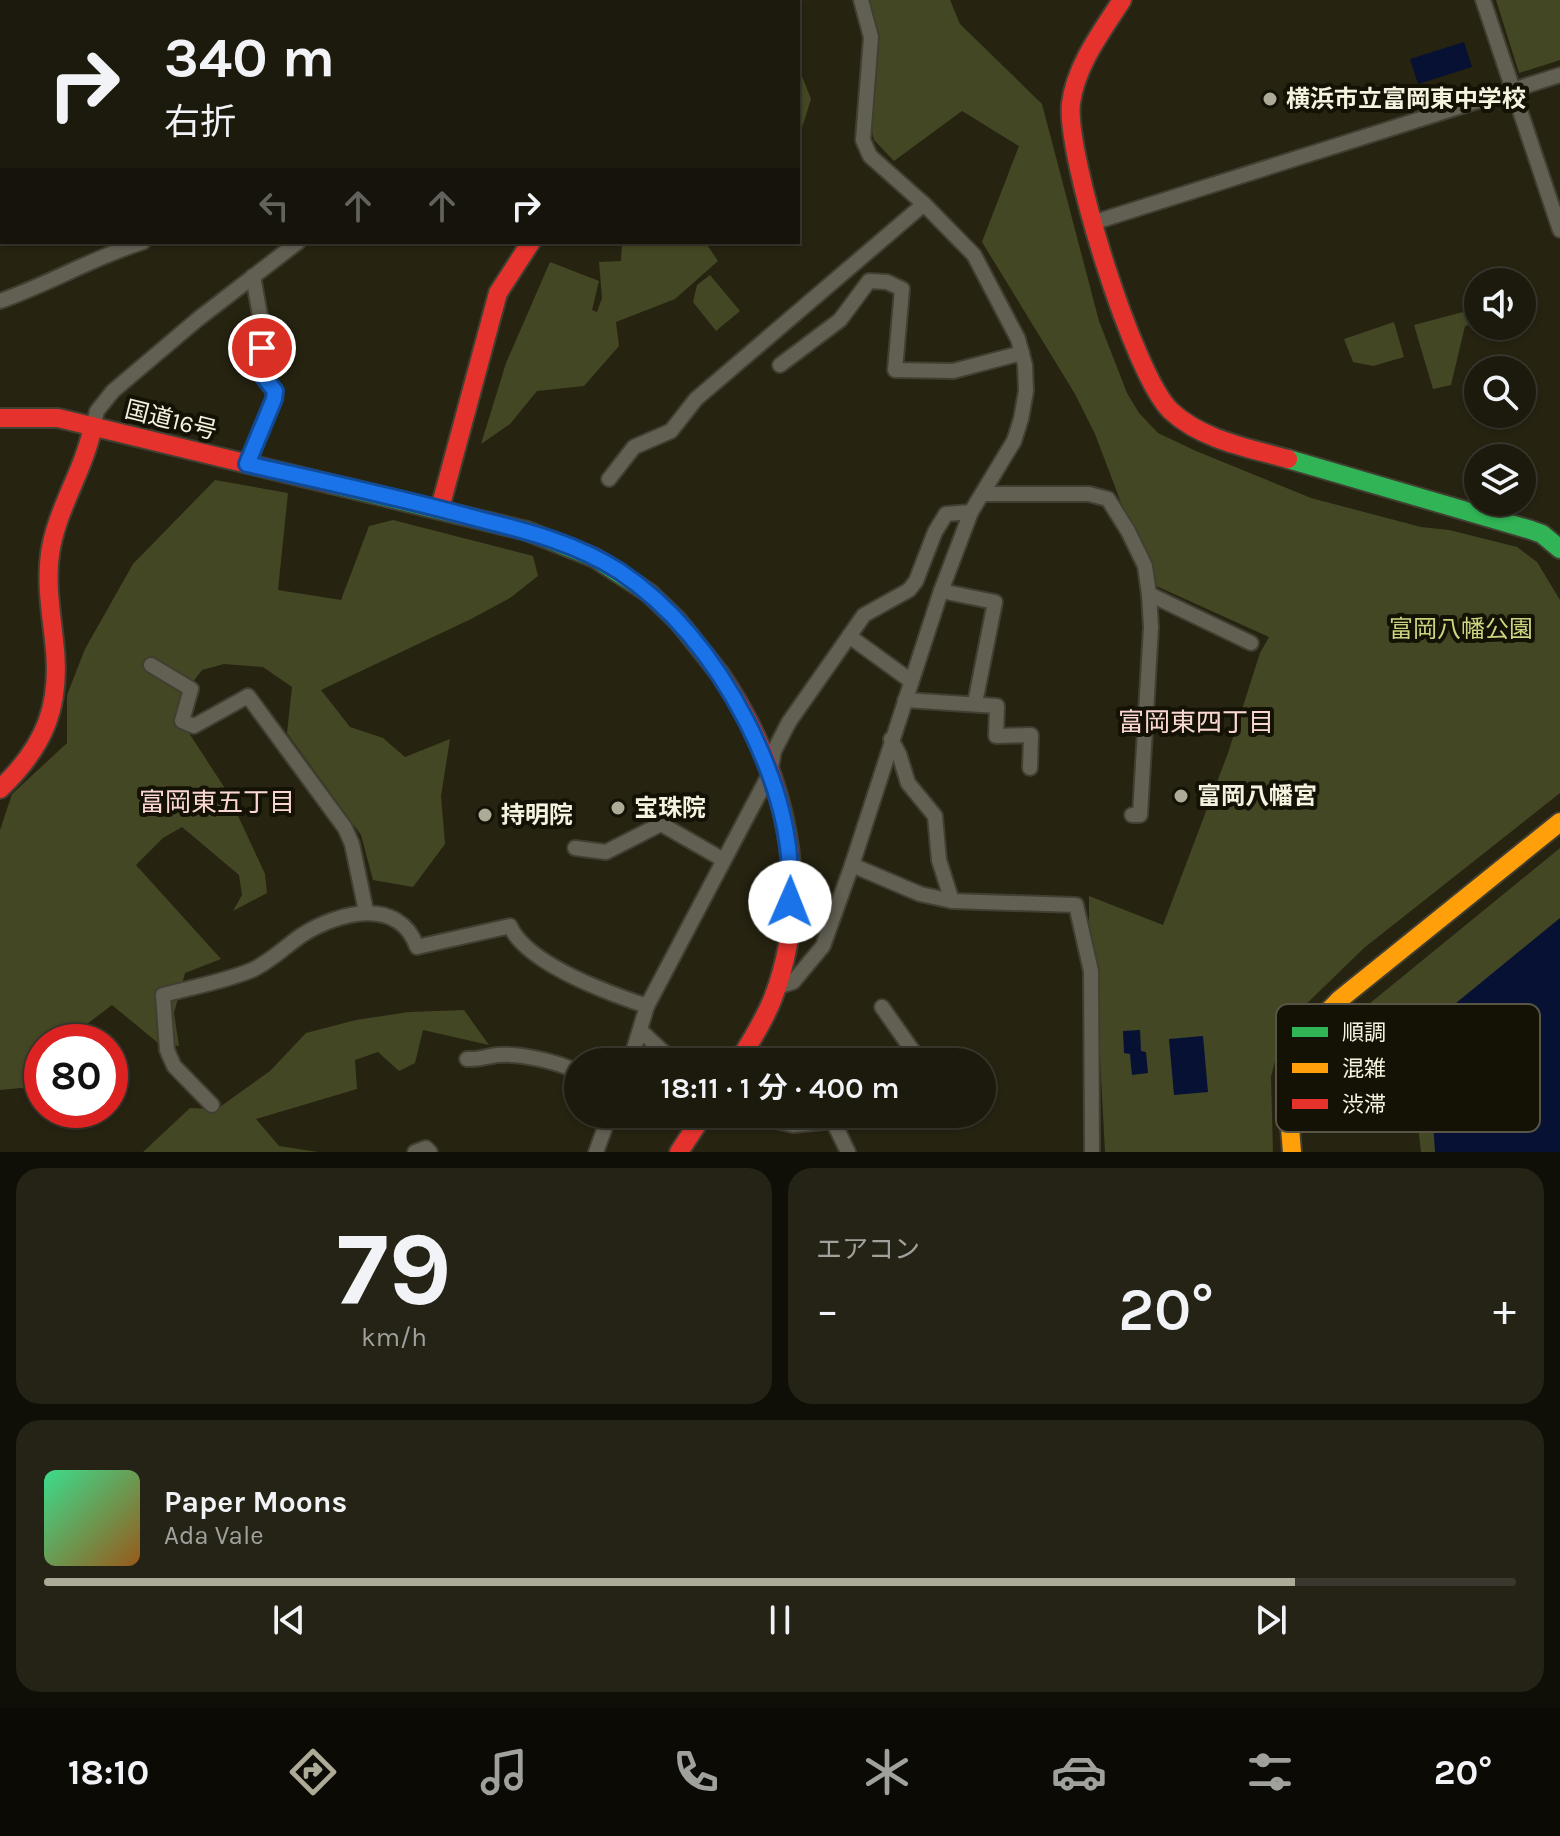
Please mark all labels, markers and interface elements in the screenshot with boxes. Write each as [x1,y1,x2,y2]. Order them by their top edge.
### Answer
text: 340 m [164,25,335,90]
icon: right [32,32,136,136]
place label: 横浜市立富岡東中学校 [1286,85,1526,113]
marker: 横浜市立富岡東中学校 [1261,90,1279,108]
text: 右折 [164,101,236,143]
icon: left [252,184,296,228]
icon: ahead [336,184,380,228]
icon: ahead [420,184,464,228]
icon: right [504,184,548,228]
map controls [1464,268,1536,516]
button: sound [1464,268,1536,340]
pin [228,314,296,382]
icon: arrive [240,326,284,370]
button: search [1464,356,1536,428]
street label: 国道16号 [122,395,220,445]
button: layers [1464,444,1536,516]
park label: 富岡八幡公園 [1389,615,1533,643]
district label: 富岡東四丁目 [1118,707,1274,738]
place label: 富岡八幡宮 [1197,782,1317,810]
district label: 富岡東五丁目 [139,787,295,818]
marker: 富岡八幡宮 [1172,787,1190,805]
place label: 宝珠院 [634,794,706,822]
marker: 宝珠院 [609,799,627,817]
place label: 持明院 [501,801,573,829]
marker: 持明院 [476,806,494,824]
position arrow [748,860,832,944]
legend [1276,1004,1540,1132]
text: 順調 [1342,1020,1386,1046]
speed limit sign: 80 [24,1024,128,1128]
text: 混雑 [1342,1056,1386,1082]
text: 18:11 · 1 分 · 400 m [660,1070,900,1106]
text: 渋滞 [1342,1092,1386,1118]
text: 79 [336,1209,452,1330]
text: エアコン [816,1234,920,1265]
text: 20° [1118,1275,1214,1345]
text: − [816,1285,839,1336]
text: + [1493,1285,1516,1336]
text: km/h [361,1322,427,1353]
text: Paper Moons [164,1484,347,1520]
text: Ada Vale [164,1520,264,1551]
icon: previous [267,1598,311,1642]
icon: pause [758,1598,802,1642]
icon: next [1249,1598,1293,1642]
icon: directions [285,1744,341,1800]
icon: music [476,1744,532,1800]
icon: phone [668,1744,724,1800]
icon: climate [859,1744,915,1800]
icon: car [1051,1744,1107,1800]
icon: filters [1242,1744,1298,1800]
text: 18:10 [68,1751,149,1793]
text: 20° [1434,1751,1492,1793]

